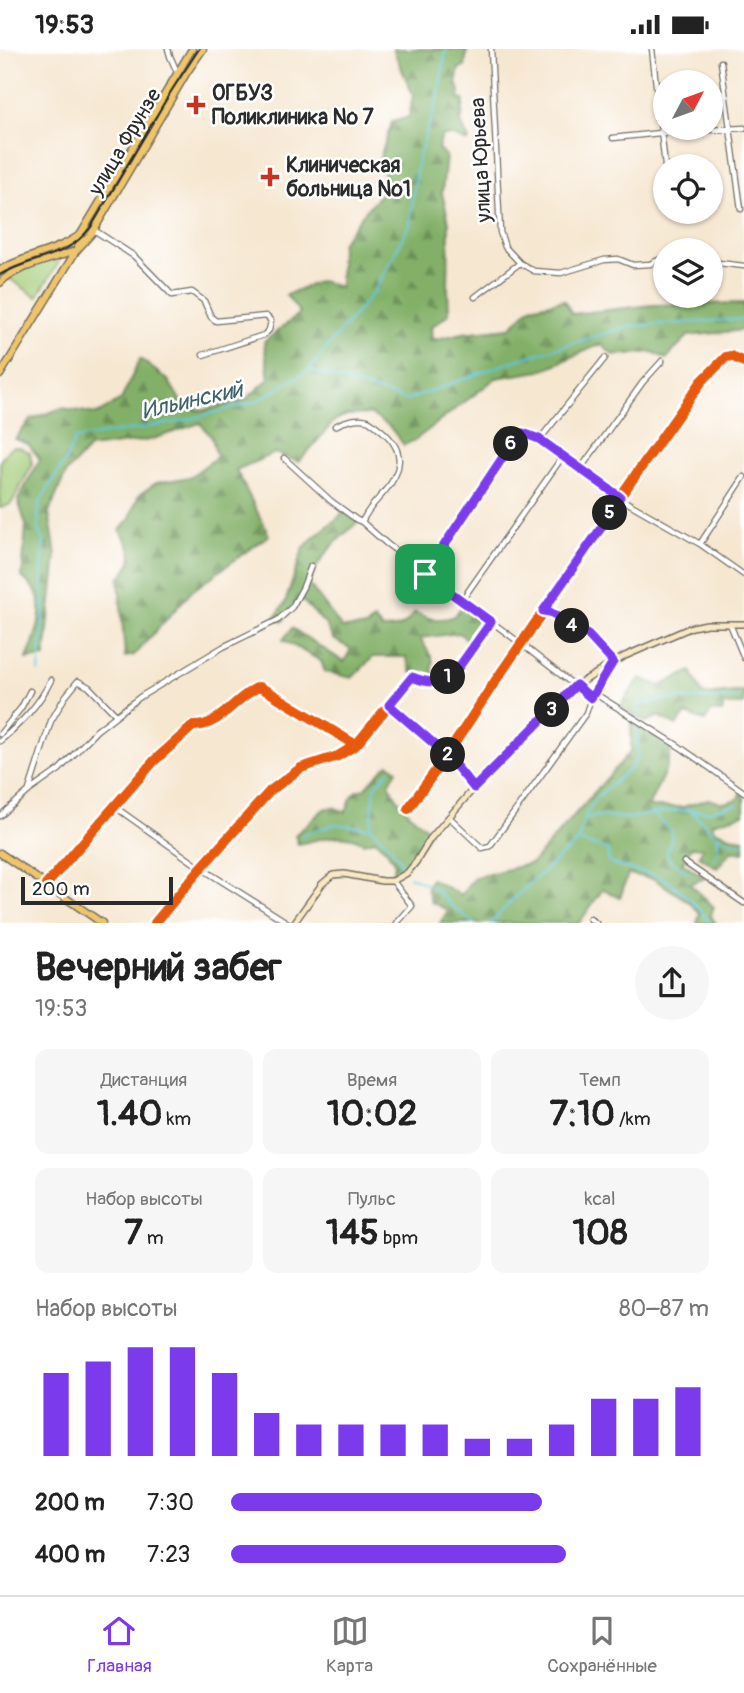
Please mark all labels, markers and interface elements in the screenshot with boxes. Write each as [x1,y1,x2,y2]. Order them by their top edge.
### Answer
text: 19:53 [35,9,94,41]
north arrow [653,70,723,140]
map controls [653,70,723,308]
place label: ОГБУЗ Поликлиника № 7 [212,80,375,131]
street label: улица Фрунзе [82,83,168,202]
marker: ОГБУЗ Поликлиника № 7 [186,95,206,115]
street label: улица Юрьева [464,97,498,224]
place label: Клиническая больница №1 [286,152,411,203]
button: locate [653,154,723,224]
marker: Клиническая больница №1 [260,167,280,187]
button: layers [653,238,723,308]
water label: Ильинский [139,374,247,426]
pin: 6 [494,427,528,461]
text: 6 [505,431,516,455]
pin: 5 [592,496,628,531]
text: 5 [604,500,615,524]
pin [395,544,455,604]
icon: arrive [406,555,444,593]
pin: 4 [554,609,590,643]
text: 4 [566,613,577,637]
pin: 1 [430,659,466,695]
text: 1 [444,664,451,688]
pin: 3 [534,693,570,727]
text: 3 [546,697,557,721]
pin: 2 [430,737,466,773]
text: 2 [442,742,453,766]
scale bar [21,874,173,906]
text: 200 m [32,877,90,901]
text: Вечерний забег [35,944,282,992]
button: share [635,946,709,1020]
text: 19:53 [35,994,87,1023]
text: Дистанция [101,1068,187,1092]
text: Время [347,1068,397,1092]
text: Темп [579,1068,621,1092]
text: 1.40 [97,1092,162,1136]
text: 10:02 [327,1092,417,1136]
text: 7:10 [549,1092,615,1136]
text: km [162,1107,191,1131]
text: /km [615,1107,651,1131]
text: Набор высоты [85,1187,203,1211]
text: Пульс [348,1187,396,1211]
text: kcal [585,1187,615,1211]
text: 7 [124,1211,143,1255]
text: 145 [326,1211,379,1255]
text: 108 [572,1211,628,1255]
text: m [143,1226,164,1250]
text: bpm [379,1226,418,1250]
text: Набор высоты [35,1294,177,1323]
text: 80–87 m [619,1294,709,1323]
text: 200 m [35,1488,105,1517]
text: 7:30 [147,1488,194,1517]
text: 400 m [35,1540,105,1569]
text: 7:23 [147,1540,190,1569]
tab: Главная [87,1612,152,1678]
tab: Карта [326,1612,373,1678]
tab: Сохранённые [547,1612,657,1678]

